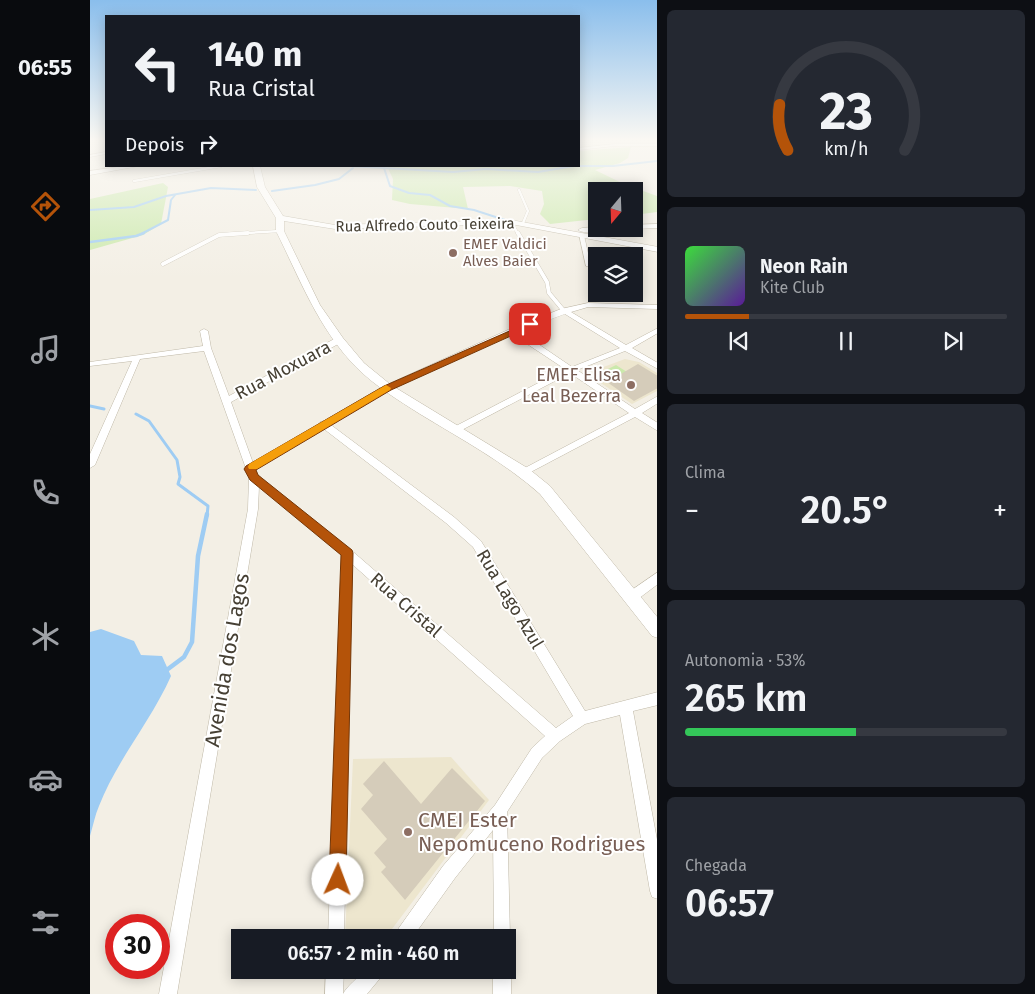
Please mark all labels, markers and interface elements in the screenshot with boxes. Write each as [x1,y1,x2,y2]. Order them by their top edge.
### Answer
text: 140 m [208,33,302,75]
icon: left [125,35,190,100]
text: 06:55 [18,54,72,81]
text: Rua Cristal [208,75,315,102]
text: 23 [819,80,873,143]
icon: right [194,130,222,158]
text: Depois [125,133,184,156]
text: km/h [824,138,868,160]
north arrow [588,182,642,238]
map controls [588,182,643,302]
icon: directions [28,189,63,224]
street label: Rua Alfredo Couto Teixeira [335,214,515,236]
place label: EMEF Valdici Alves Baier [463,235,547,270]
marker: EMEF Valdici Alves Baier [447,247,459,259]
button: layers [588,247,643,302]
text: Neon Rain [760,255,848,278]
text: Kite Club [760,278,825,297]
pin [509,303,551,345]
icon: arrive [516,310,544,338]
icon: previous [725,327,753,355]
icon: pause [832,327,860,355]
icon: next [939,327,967,355]
icon: music [28,332,63,367]
street label: Rua Moxuara [231,336,335,404]
place label: EMEF Elisa Leal Bezerra [522,364,621,407]
marker: EMEF Elisa Leal Bezerra [625,379,637,391]
text: Clima [685,463,725,482]
icon: phone [28,475,63,510]
text: 20.5° [801,487,891,533]
text: − [685,494,699,527]
text: + [993,494,1007,527]
street label: Rua Lago Azul [472,545,548,653]
street label: Rua Cristal [366,568,446,642]
street label: Avenida dos Lagos [199,571,255,749]
icon: climate [28,619,63,654]
text: Autonomia · 53% [685,651,805,670]
text: 265 km [685,675,808,721]
icon: car [28,762,63,797]
place label: CMEI Ester Nepomuceno Rodrigues [418,807,646,857]
marker: CMEI Ester Nepomuceno Rodrigues [402,826,414,838]
position arrow [311,853,363,905]
text: Chegada [685,856,747,875]
text: 06:57 [685,880,774,926]
icon: filters [28,905,63,940]
speed limit sign: 30 [105,914,170,979]
text: 06:57 · 2 min · 460 m [288,942,459,965]

